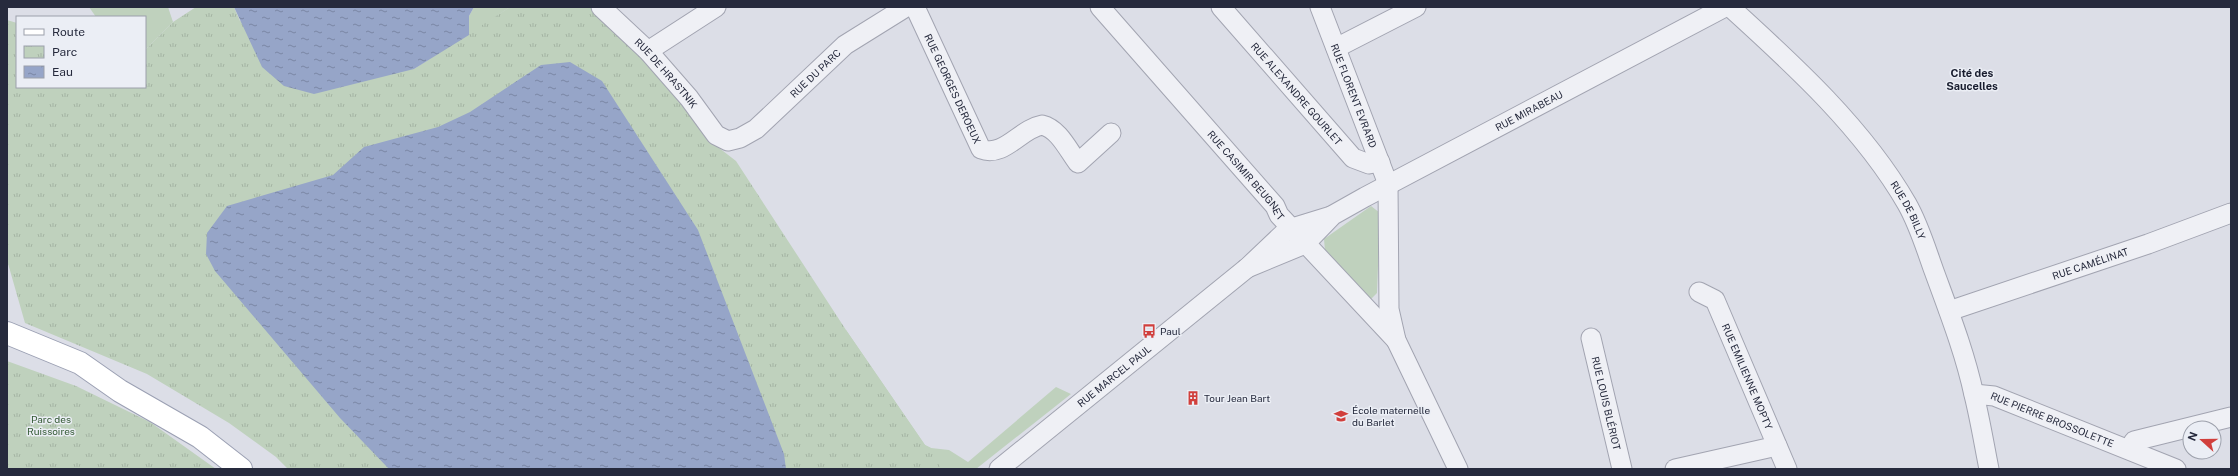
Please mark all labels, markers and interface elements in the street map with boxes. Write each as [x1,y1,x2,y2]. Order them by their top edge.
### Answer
legend [16,16,146,88]
text: Route [52,25,85,39]
street label: RUE GEORGES DEROEUX [922,32,984,146]
street label: RUE DE HRASTNIK [632,36,700,110]
street label: RUE ALEXANDRE GOURLET [1249,40,1345,147]
street label: RUE FLORENT EVRARD [1329,42,1380,150]
text: Parc [52,45,77,59]
street label: RUE DU PARC [787,46,843,100]
text: Eau [52,65,73,79]
district label: Cité des Saucelles [1946,67,1998,92]
street label: RUE MIRABEAU [1493,88,1565,133]
street label: RUE CASIMIR BEUGNET [1205,128,1287,223]
street label: RUE DE BILLY [1888,179,1928,241]
street label: RUE CAMÉLINAT [2051,245,2130,282]
street label: RUE EMILIENNE MOPTY [1720,322,1775,431]
bus stop icon: Paul [1141,323,1157,339]
place label: Paul [1160,325,1181,337]
street label: RUE MARCEL PAUL [1075,342,1154,409]
street label: RUE LOUIS BLÉRIOT [1590,355,1623,451]
street label: RUE PIERRE BROSSOLETTE [1989,389,2116,450]
building icon: Tour Jean Bart [1185,390,1201,406]
place label: Tour Jean Bart [1204,392,1270,404]
place label: École maternelle du Barlet [1352,404,1430,428]
school or university icon: École maternelle du Barlet [1333,408,1349,424]
park label: Parc des Ruissoires [27,413,75,437]
north arrow [2182,420,2222,460]
text: N [2186,430,2200,443]

